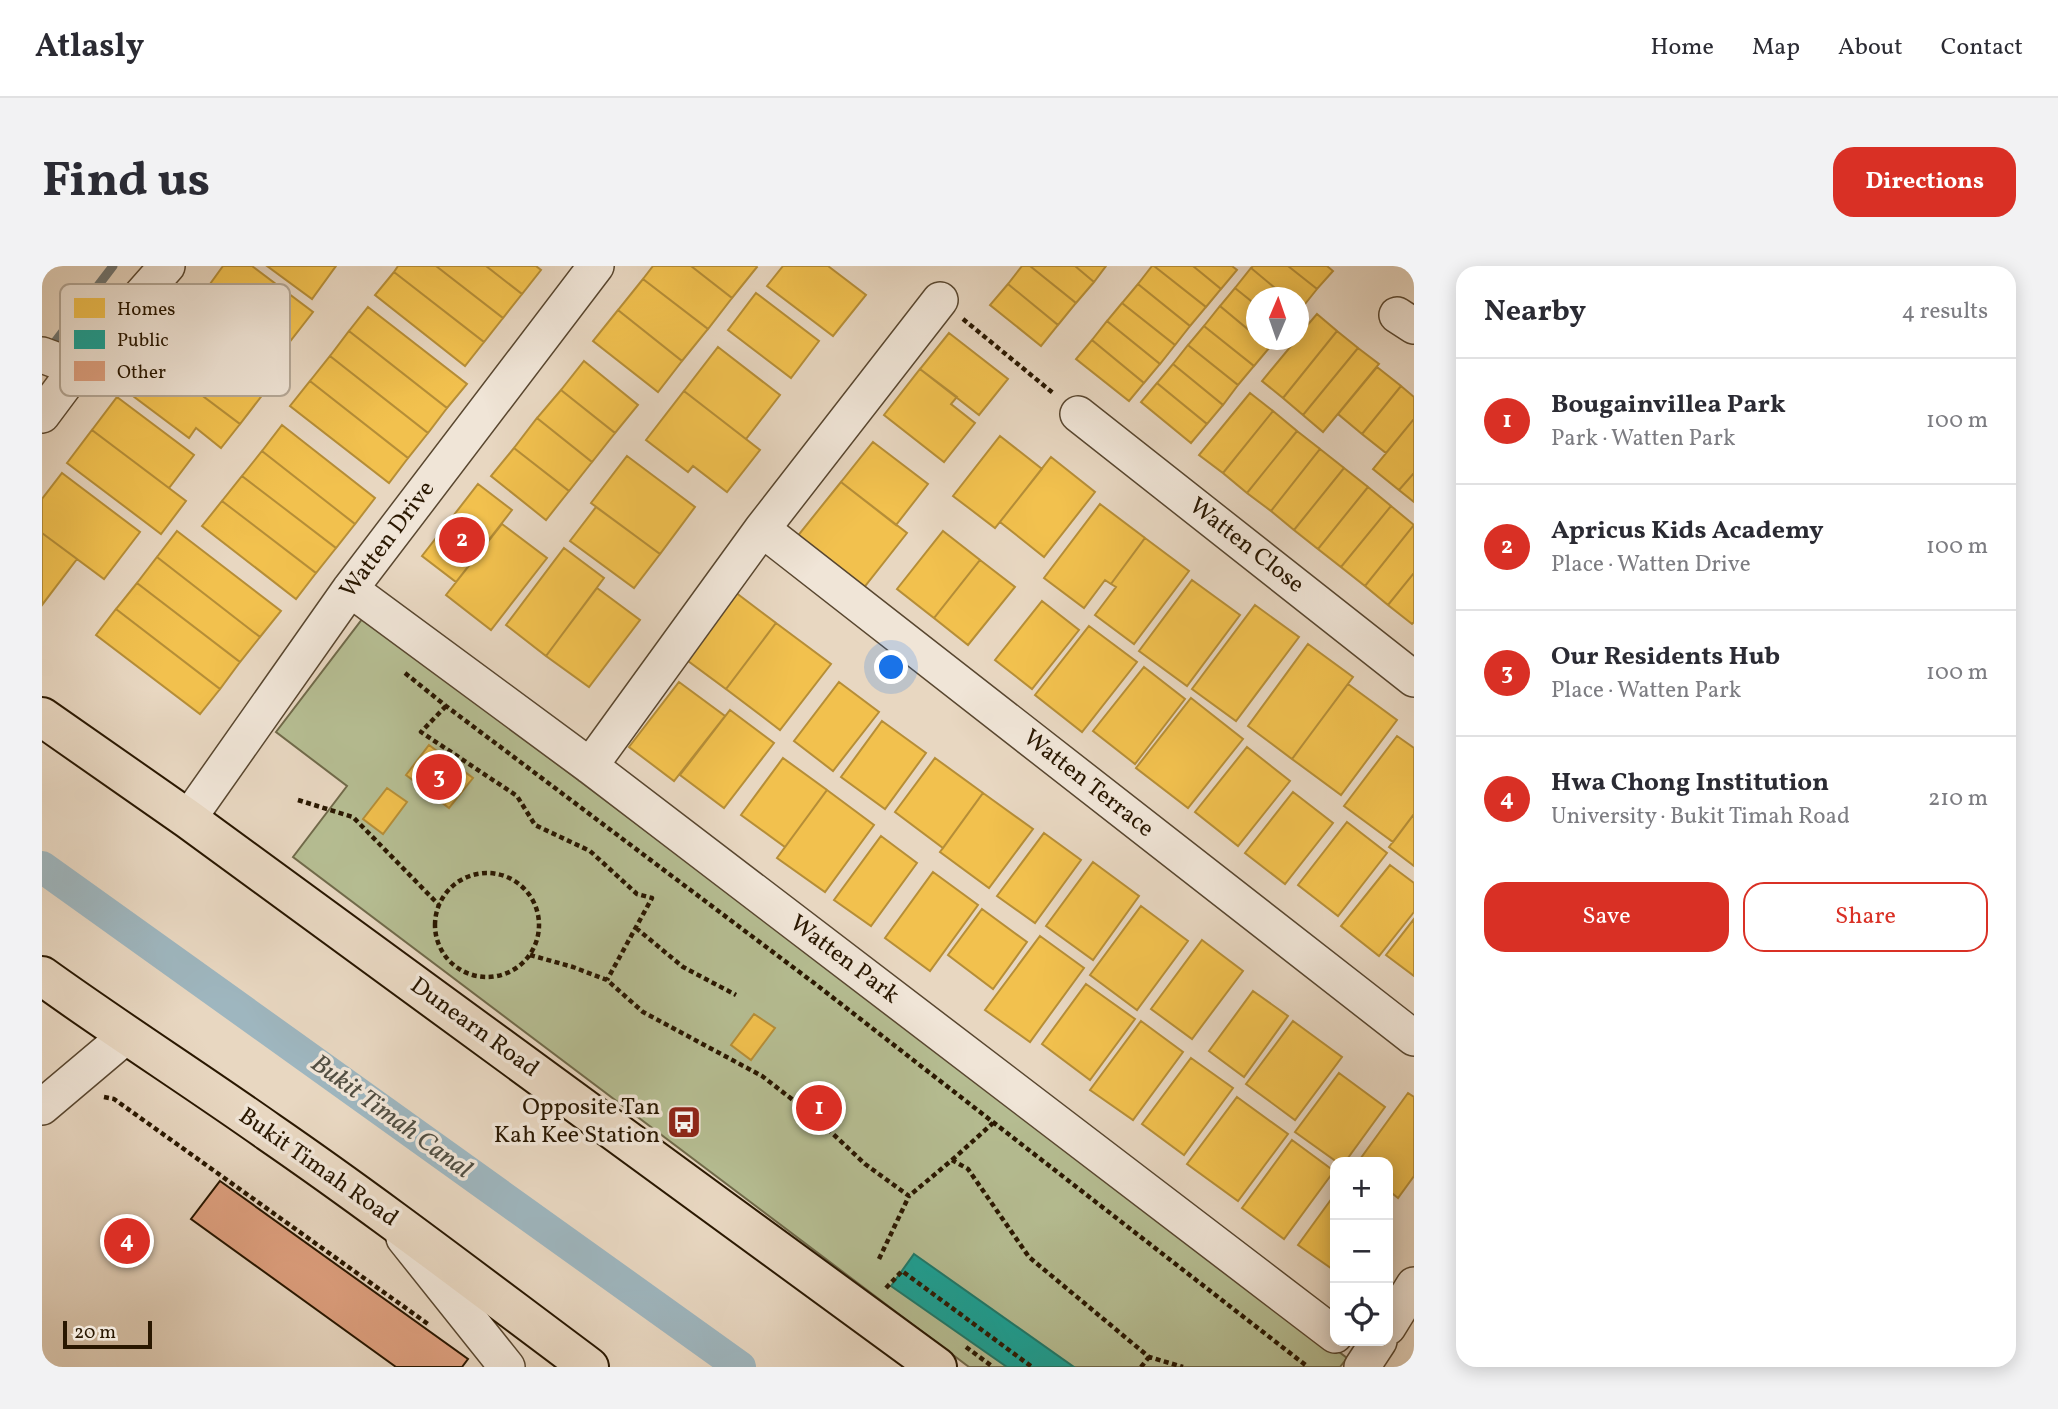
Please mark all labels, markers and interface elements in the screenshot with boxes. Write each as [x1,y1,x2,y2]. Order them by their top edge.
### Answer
text: Atlasly [35,25,144,71]
text: Home [1650,31,1714,65]
text: Map [1752,31,1800,65]
text: About [1838,31,1903,65]
text: Contact [1941,31,2023,65]
button: Directions [1833,147,2016,217]
text: Find us [42,148,210,217]
legend [60,284,290,396]
north arrow [1246,287,1309,350]
text: Nearby [1484,291,1586,333]
text: 4 results [1902,296,1988,328]
text: Homes [117,297,175,323]
text: Public [117,328,169,354]
text: Other [117,360,166,386]
text: Bougainvillea Park [1551,387,1786,423]
text: 1 [1502,405,1512,437]
text: 100 m [1926,405,1988,437]
text: Park · Watten Park [1551,423,1735,455]
street label: Watten Drive [332,474,444,606]
street label: Watten Close [1181,490,1311,602]
text: Apricus Kids Academy [1551,513,1823,549]
pin: 2 [439,514,485,566]
text: 2 [1501,531,1513,563]
text: 100 m [1926,531,1988,563]
text: Place · Watten Drive [1551,549,1751,581]
text: Our Residents Hub [1551,639,1780,675]
your location [874,650,908,684]
text: 3 [1501,657,1513,689]
text: 100 m [1926,657,1988,689]
text: Place · Watten Park [1551,675,1741,707]
street label: Watten Terrace [1015,722,1161,846]
pin: 3 [416,751,462,803]
text: Hwa Chong Institution [1551,765,1829,801]
text: 4 [1500,783,1514,815]
text: 210 m [1928,783,1988,815]
text: University · Bukit Timah Road [1551,801,1850,833]
button: Save [1484,882,1729,952]
button: Share [1743,882,1988,952]
street label: Watten Park [782,907,906,1013]
street label: Dunearn Road [402,970,546,1086]
water label: Bukit Timah Canal [303,1046,479,1188]
pin: 1 [796,1082,842,1134]
place label: Opposite Tan Kah Kee Station [494,1091,660,1153]
street label: Bukit Timah Road [231,1100,405,1236]
bus stop icon: Opposite Tan Kah Kee Station [665,1103,703,1141]
map controls [1330,1157,1393,1346]
button: + [1330,1157,1393,1220]
pin: 4 [104,1215,150,1267]
button: − [1330,1220,1393,1283]
button: locate [1330,1283,1393,1346]
scale bar [63,1318,152,1350]
text: 20 m [74,1320,116,1346]

